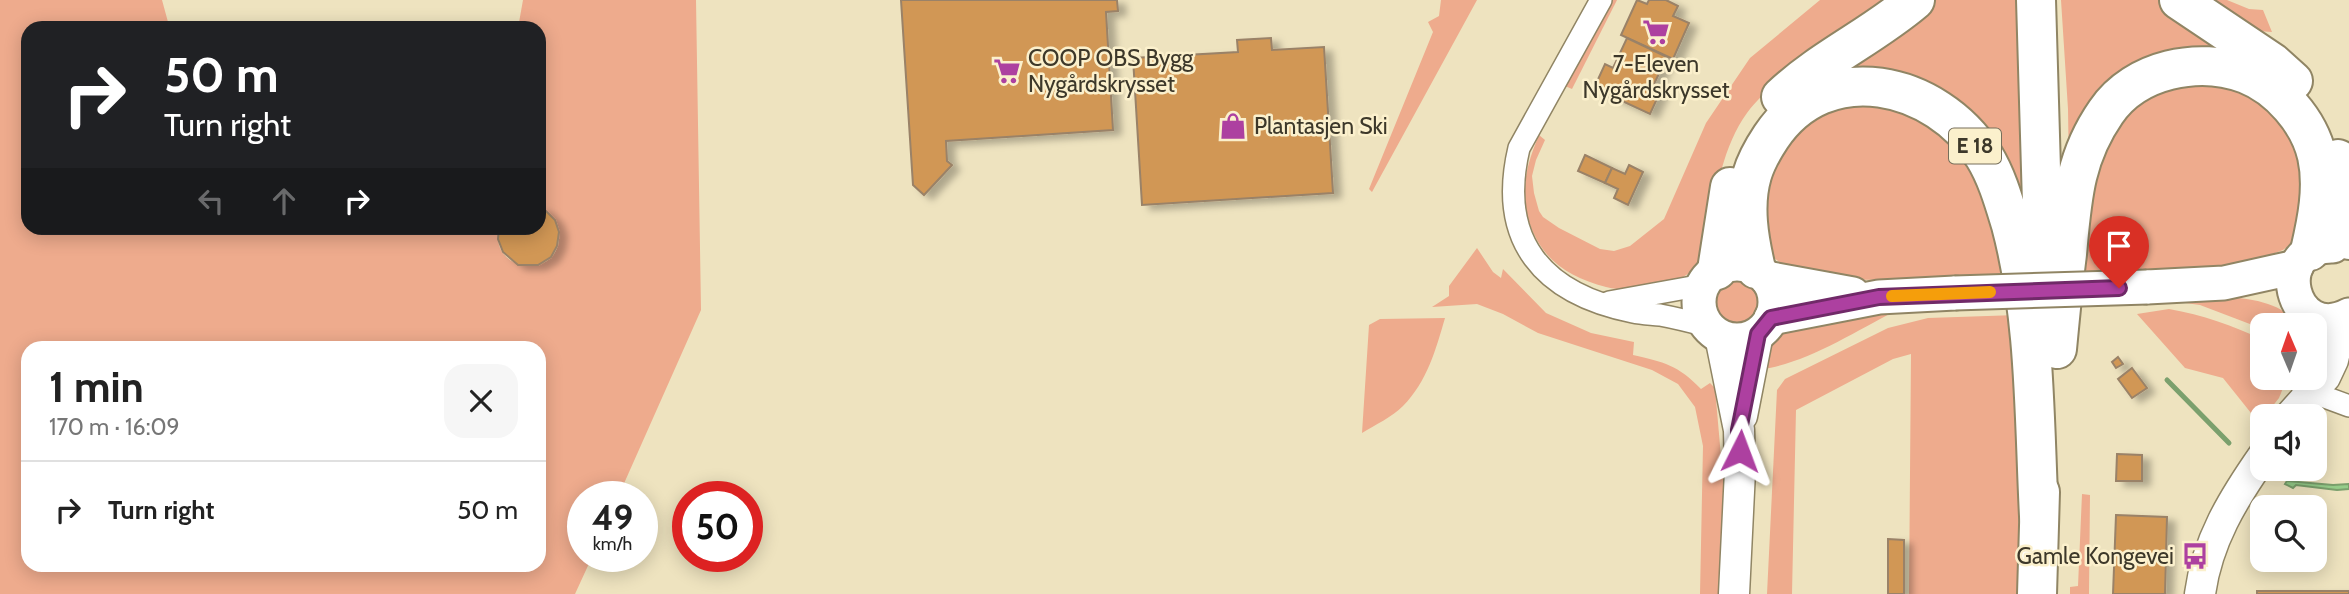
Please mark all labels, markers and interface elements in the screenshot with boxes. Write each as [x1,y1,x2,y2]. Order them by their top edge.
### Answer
supermarket icon: 7-Eleven Nygårdskrysset [1641,17,1671,47]
place label: COOP OBS Bygg Nygårdskrysset [1028,44,1194,98]
text: 50 m [164,45,279,104]
icon: right [49,49,140,140]
place label: 7-Eleven Nygårdskrysset [1583,50,1730,104]
supermarket icon: COOP OBS Bygg Nygårdskrysset [992,56,1022,86]
text: Turn right [164,105,291,144]
shop icon: Plantasjen Ski [1218,111,1248,141]
place label: Plantasjen Ski [1254,112,1388,140]
road number: E 18 [1949,128,2001,164]
icon: left [192,182,230,220]
icon: ahead [265,182,303,220]
icon: right [338,182,376,220]
pin [2089,216,2149,288]
icon: arrive [2100,227,2138,265]
north arrow [2250,313,2328,390]
map controls [2250,313,2327,572]
text: 1 min [49,361,144,413]
button: close [444,364,518,438]
button: sound [2250,404,2327,481]
text: 170 m · 16:09 [49,413,180,441]
position arrow [1703,414,1777,488]
speed limit sign: 50 [672,481,763,572]
icon: right [49,491,87,529]
text: Turn right [108,494,214,526]
text: 50 m [457,494,518,526]
button: search [2250,495,2327,572]
text: 49 [592,496,633,539]
text: km/h [593,533,632,555]
bus stop icon: Gamle Kongevei [2180,541,2210,571]
place label: Gamle Kongevei [2016,542,2174,570]

